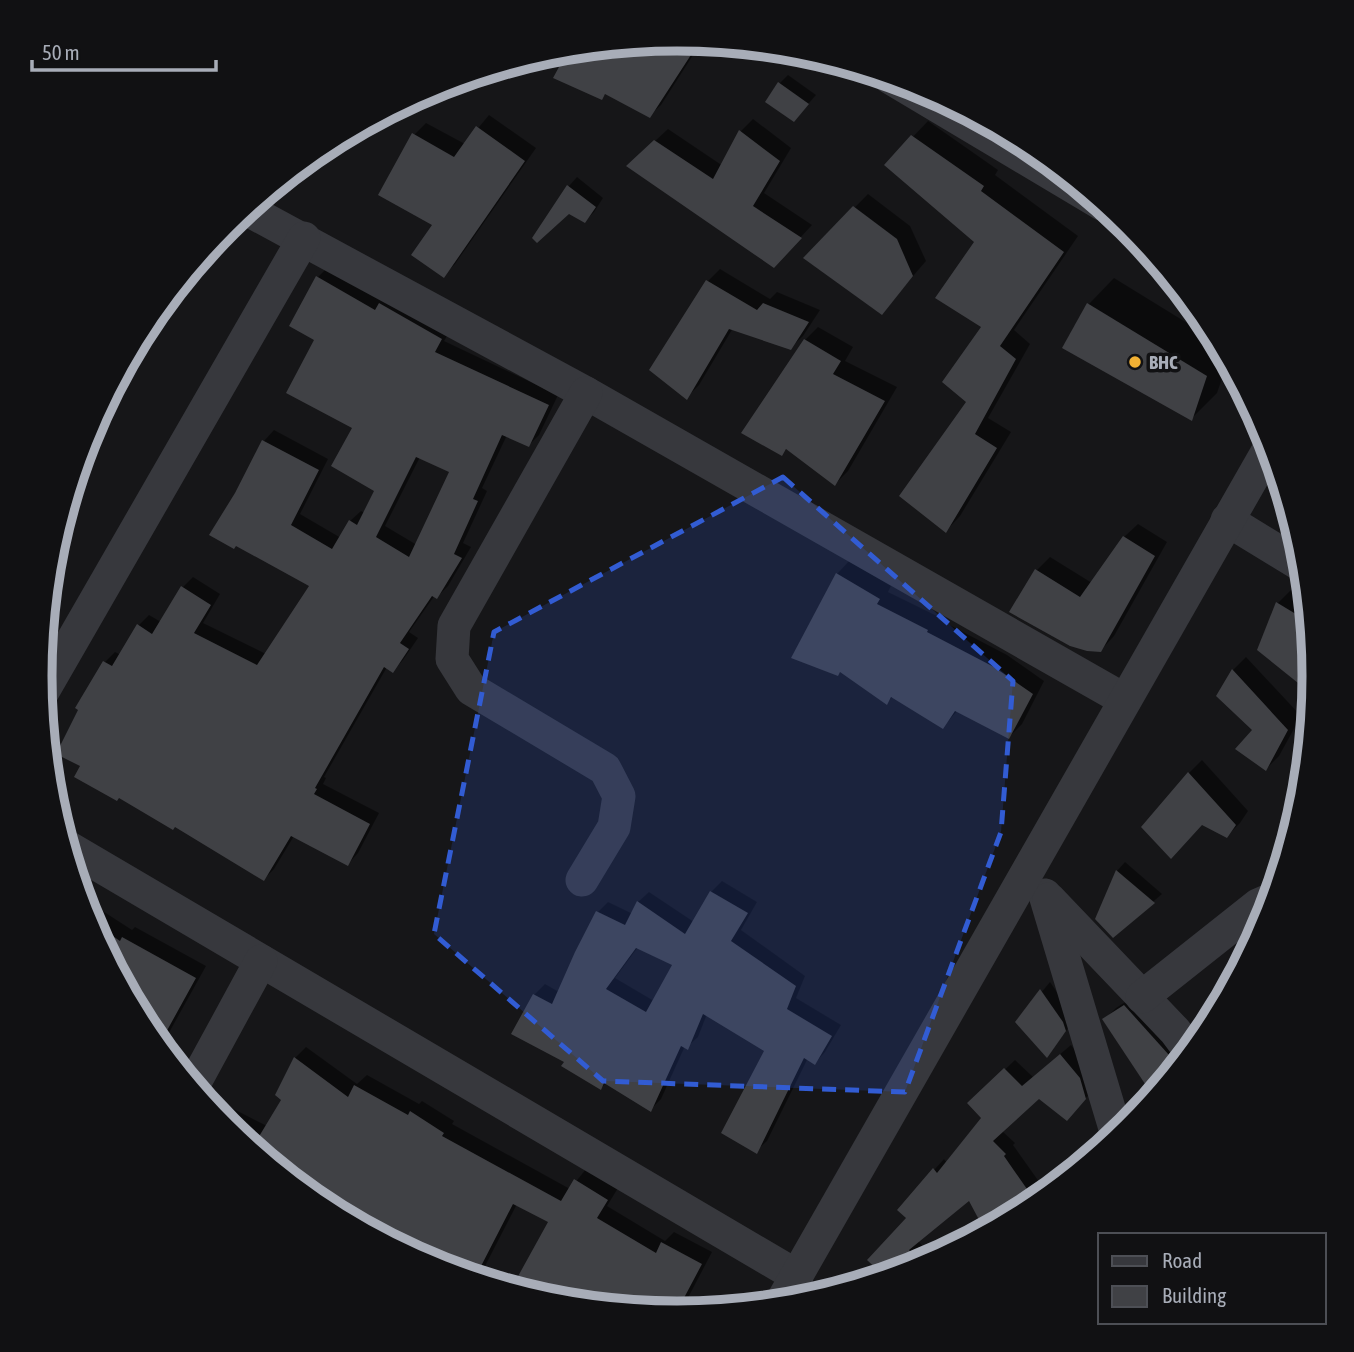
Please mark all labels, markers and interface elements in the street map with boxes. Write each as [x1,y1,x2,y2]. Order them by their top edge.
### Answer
scale bar [32,28,215,72]
text: 50 m [42,40,80,64]
place label: BHC [1149,351,1178,373]
marker: BHC [1127,354,1143,370]
legend [1098,1233,1326,1324]
text: Road [1162,1248,1202,1272]
text: Building [1162,1283,1226,1307]

